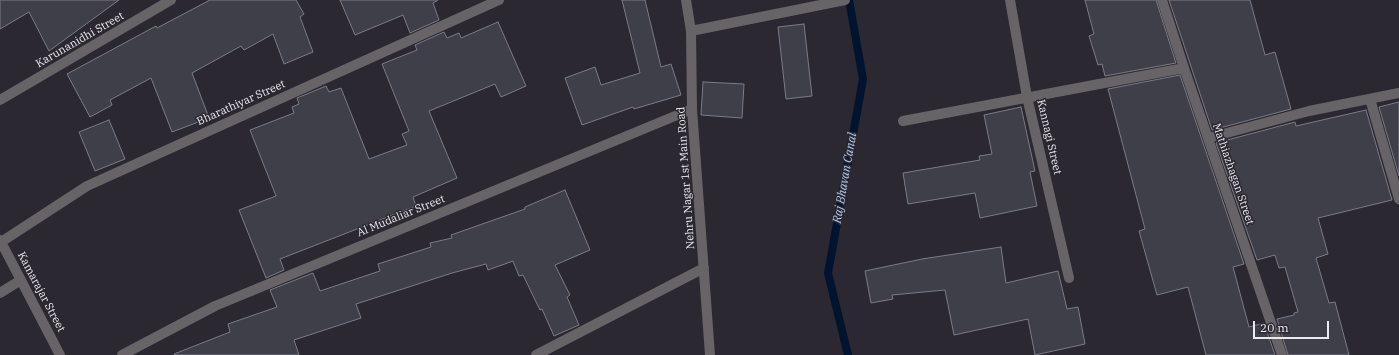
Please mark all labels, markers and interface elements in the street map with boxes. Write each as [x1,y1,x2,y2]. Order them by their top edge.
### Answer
street label: Karunanidhi Street [34,9,126,71]
street label: Bharathiyar Street [195,78,287,128]
street label: Kannagi Street [1034,98,1064,176]
street label: Nehru Nagar 1st Main Road [674,106,698,250]
street label: Mathiazhagan Street [1209,121,1257,227]
water label: Raj Bhavan Canal [830,132,860,224]
street label: Al Mudaliar Street [355,192,447,240]
street label: Kamarajar Street [14,250,68,334]
scale bar [1255,313,1331,339]
text: 20 m [1260,320,1289,335]

